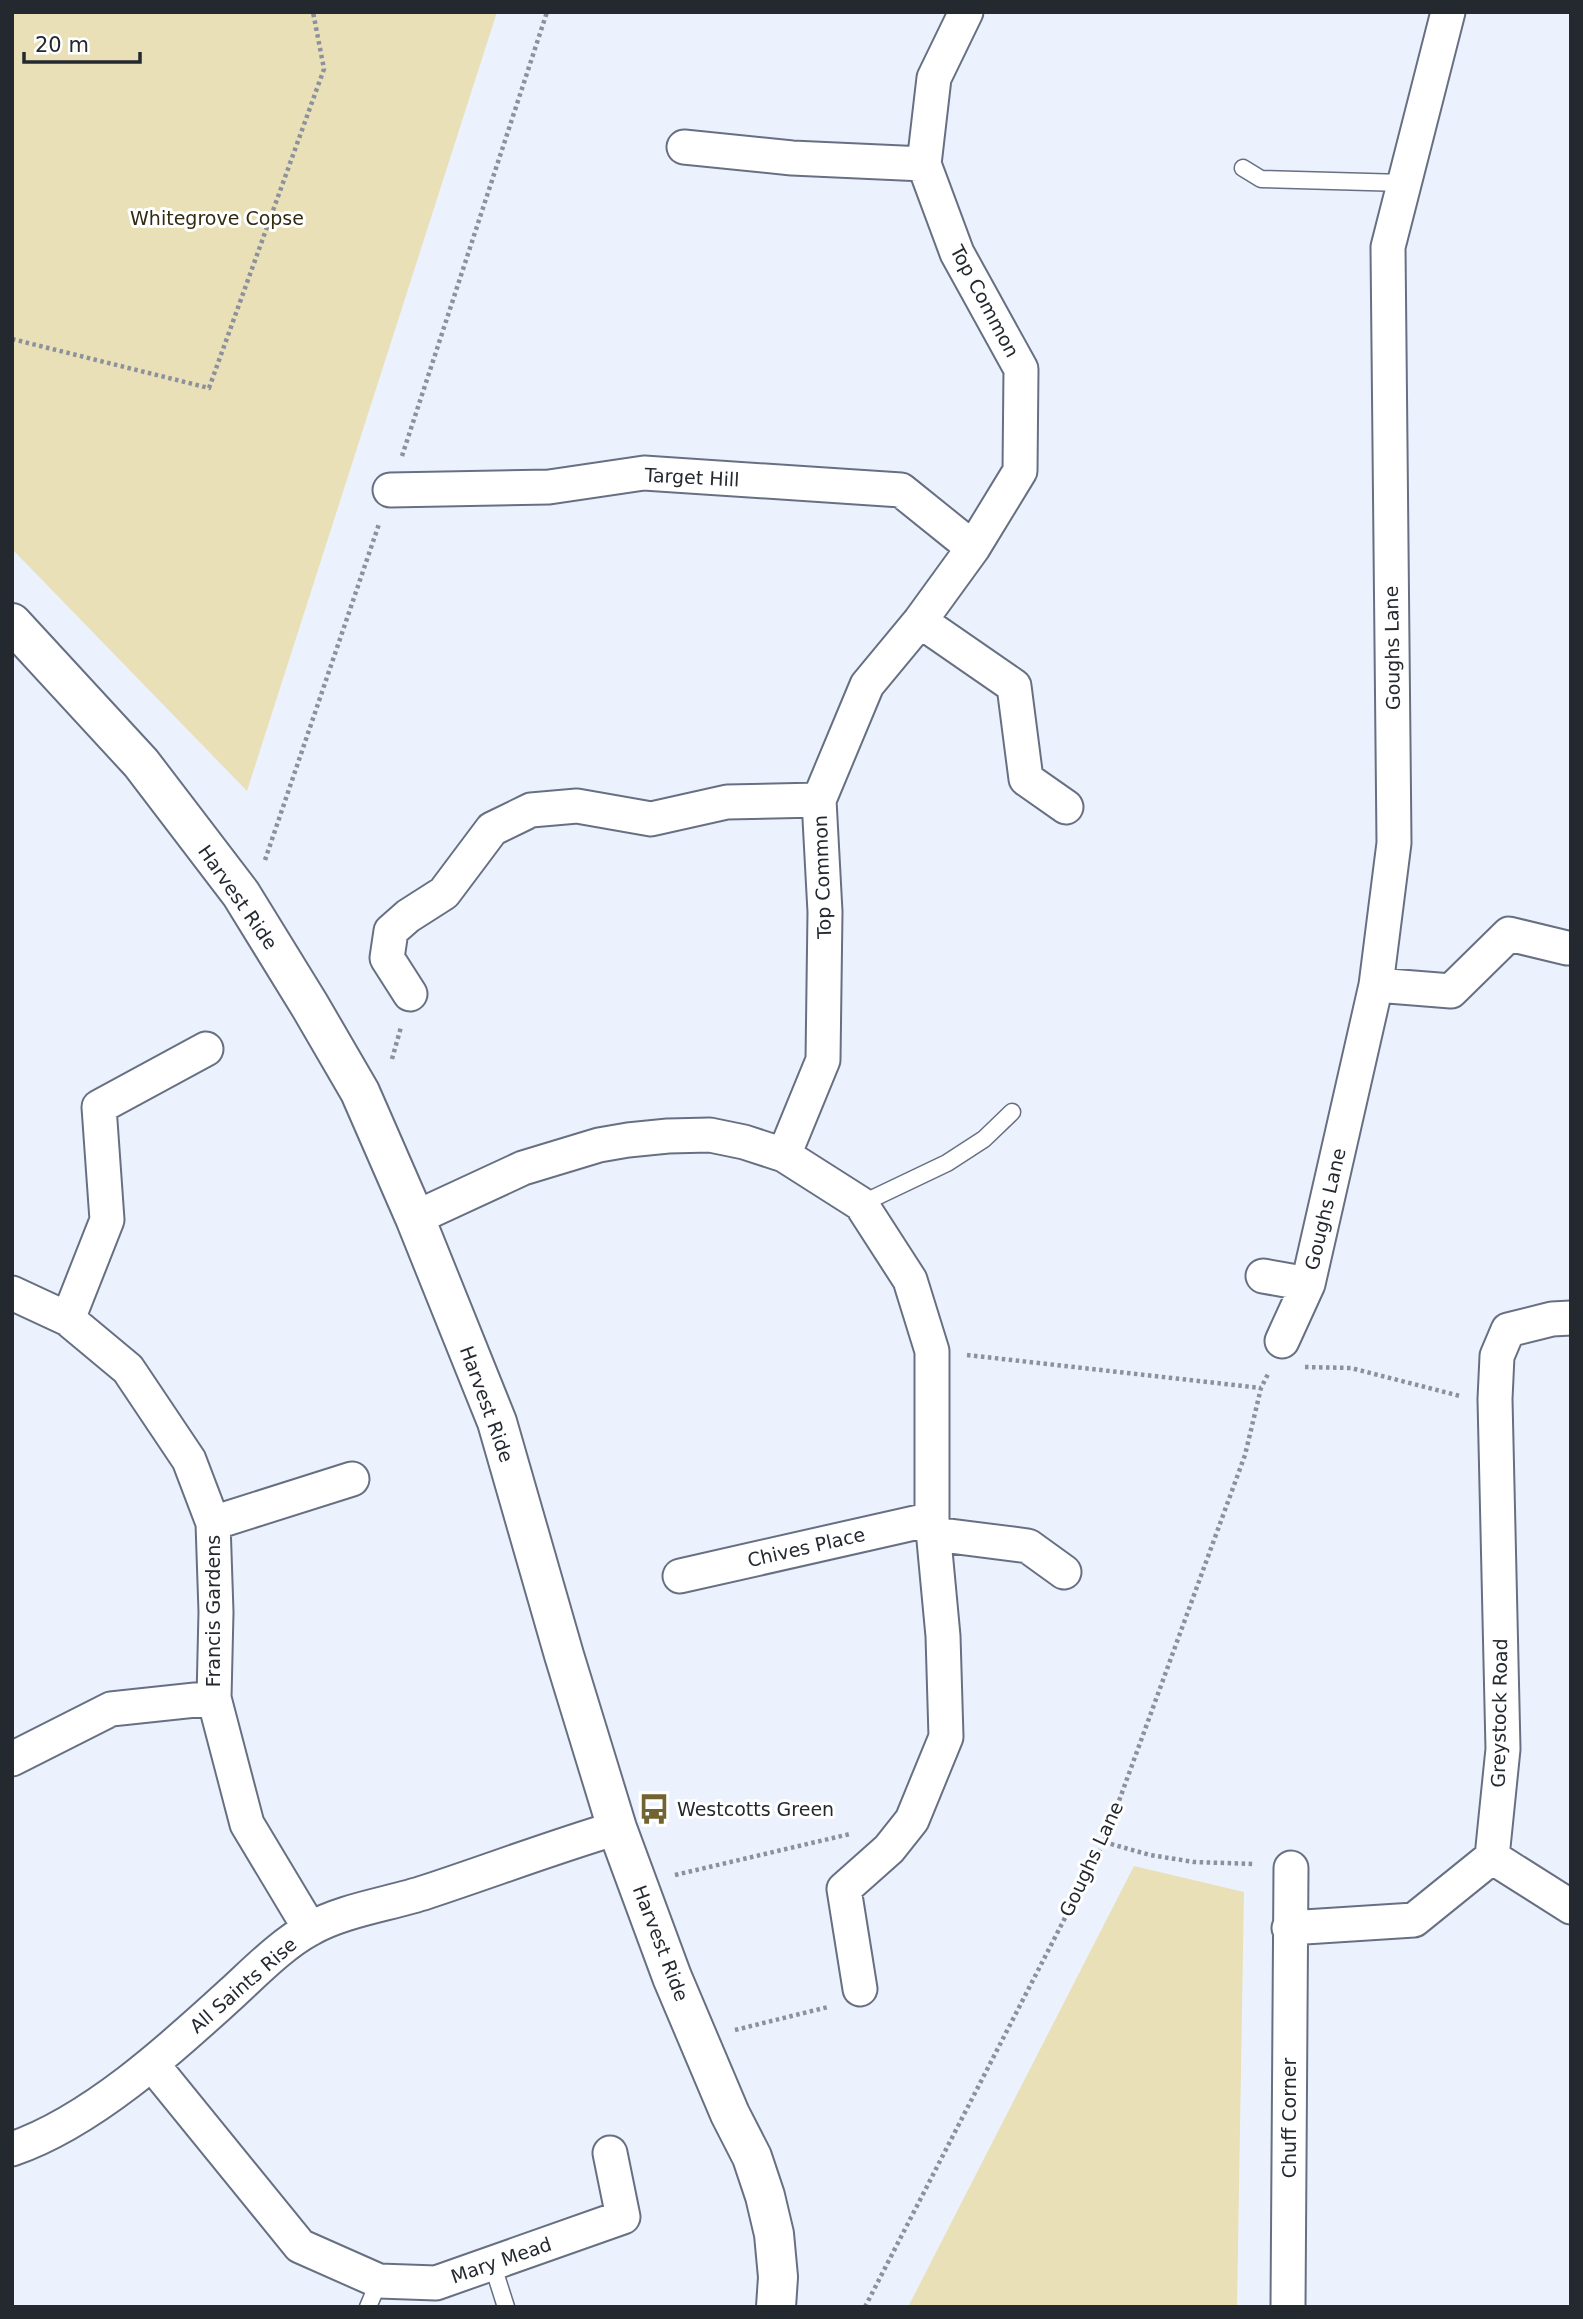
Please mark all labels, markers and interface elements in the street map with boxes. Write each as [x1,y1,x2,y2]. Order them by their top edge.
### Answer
scale bar [24,21,140,65]
text: 20 m [35,33,89,57]
park label: Whitegrove Copse [130,207,304,229]
street label: Top Common [946,240,1024,361]
street label: Target Hill [643,463,740,490]
street label: Goughs Lane [1380,586,1404,710]
street label: Top Common [809,815,835,940]
street label: Harvest Ride [194,841,282,953]
street label: Goughs Lane [1300,1146,1350,1272]
street label: Harvest Ride [456,1343,518,1465]
street label: Chives Place [745,1523,867,1571]
street label: Francis Gardens [202,1535,224,1687]
street label: Greystock Road [1487,1638,1511,1788]
bus stop icon: Westcotts Green [637,1792,671,1826]
place label: Westcotts Green [677,1798,834,1820]
street label: Goughs Lane [1055,1798,1127,1920]
street label: Harvest Ride [629,1882,693,2004]
street label: All Saints Rise [185,1933,301,2037]
street label: Chuff Corner [1278,2058,1300,2178]
street label: Mary Mead [448,2233,554,2287]

